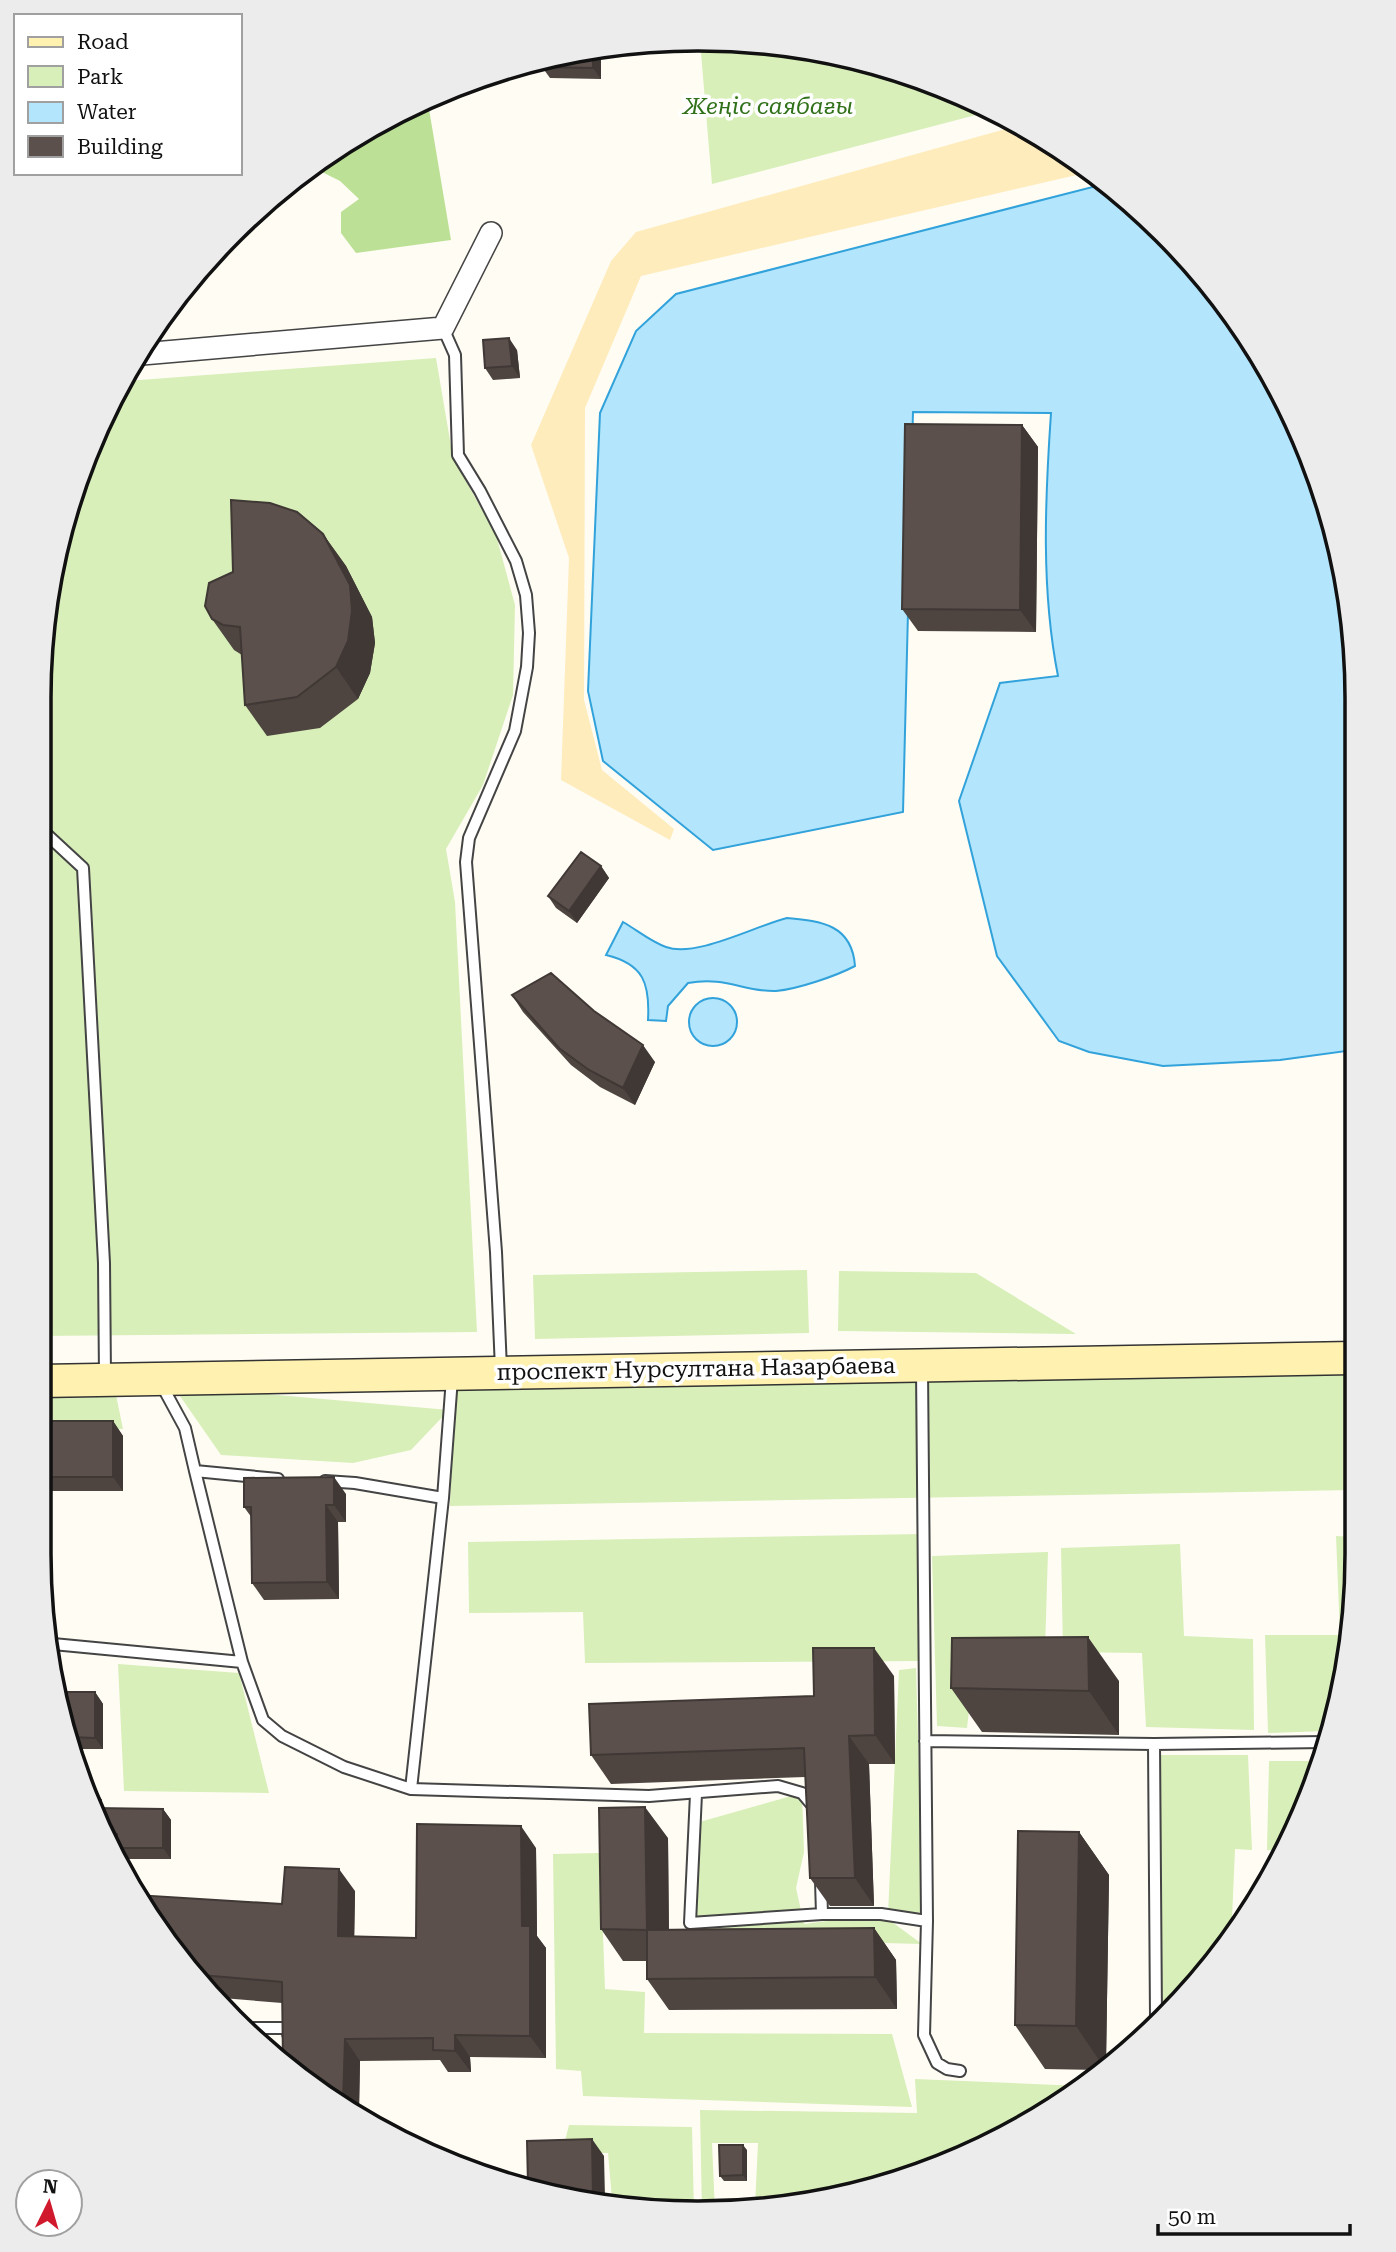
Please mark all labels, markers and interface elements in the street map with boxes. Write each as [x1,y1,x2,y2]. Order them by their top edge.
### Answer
legend [14,14,242,175]
text: Road [77,30,129,54]
text: Park [77,65,123,89]
park label: Жеңіс саябағы [681,93,853,120]
text: Water [77,100,137,124]
text: Building [77,135,163,159]
street label: проспект Нурсултана Назарбаева [496,1352,896,1386]
north arrow [14,2168,84,2238]
text: N [42,2174,59,2199]
scale bar [1158,2192,1350,2236]
text: 50 m [1168,2205,1216,2229]

